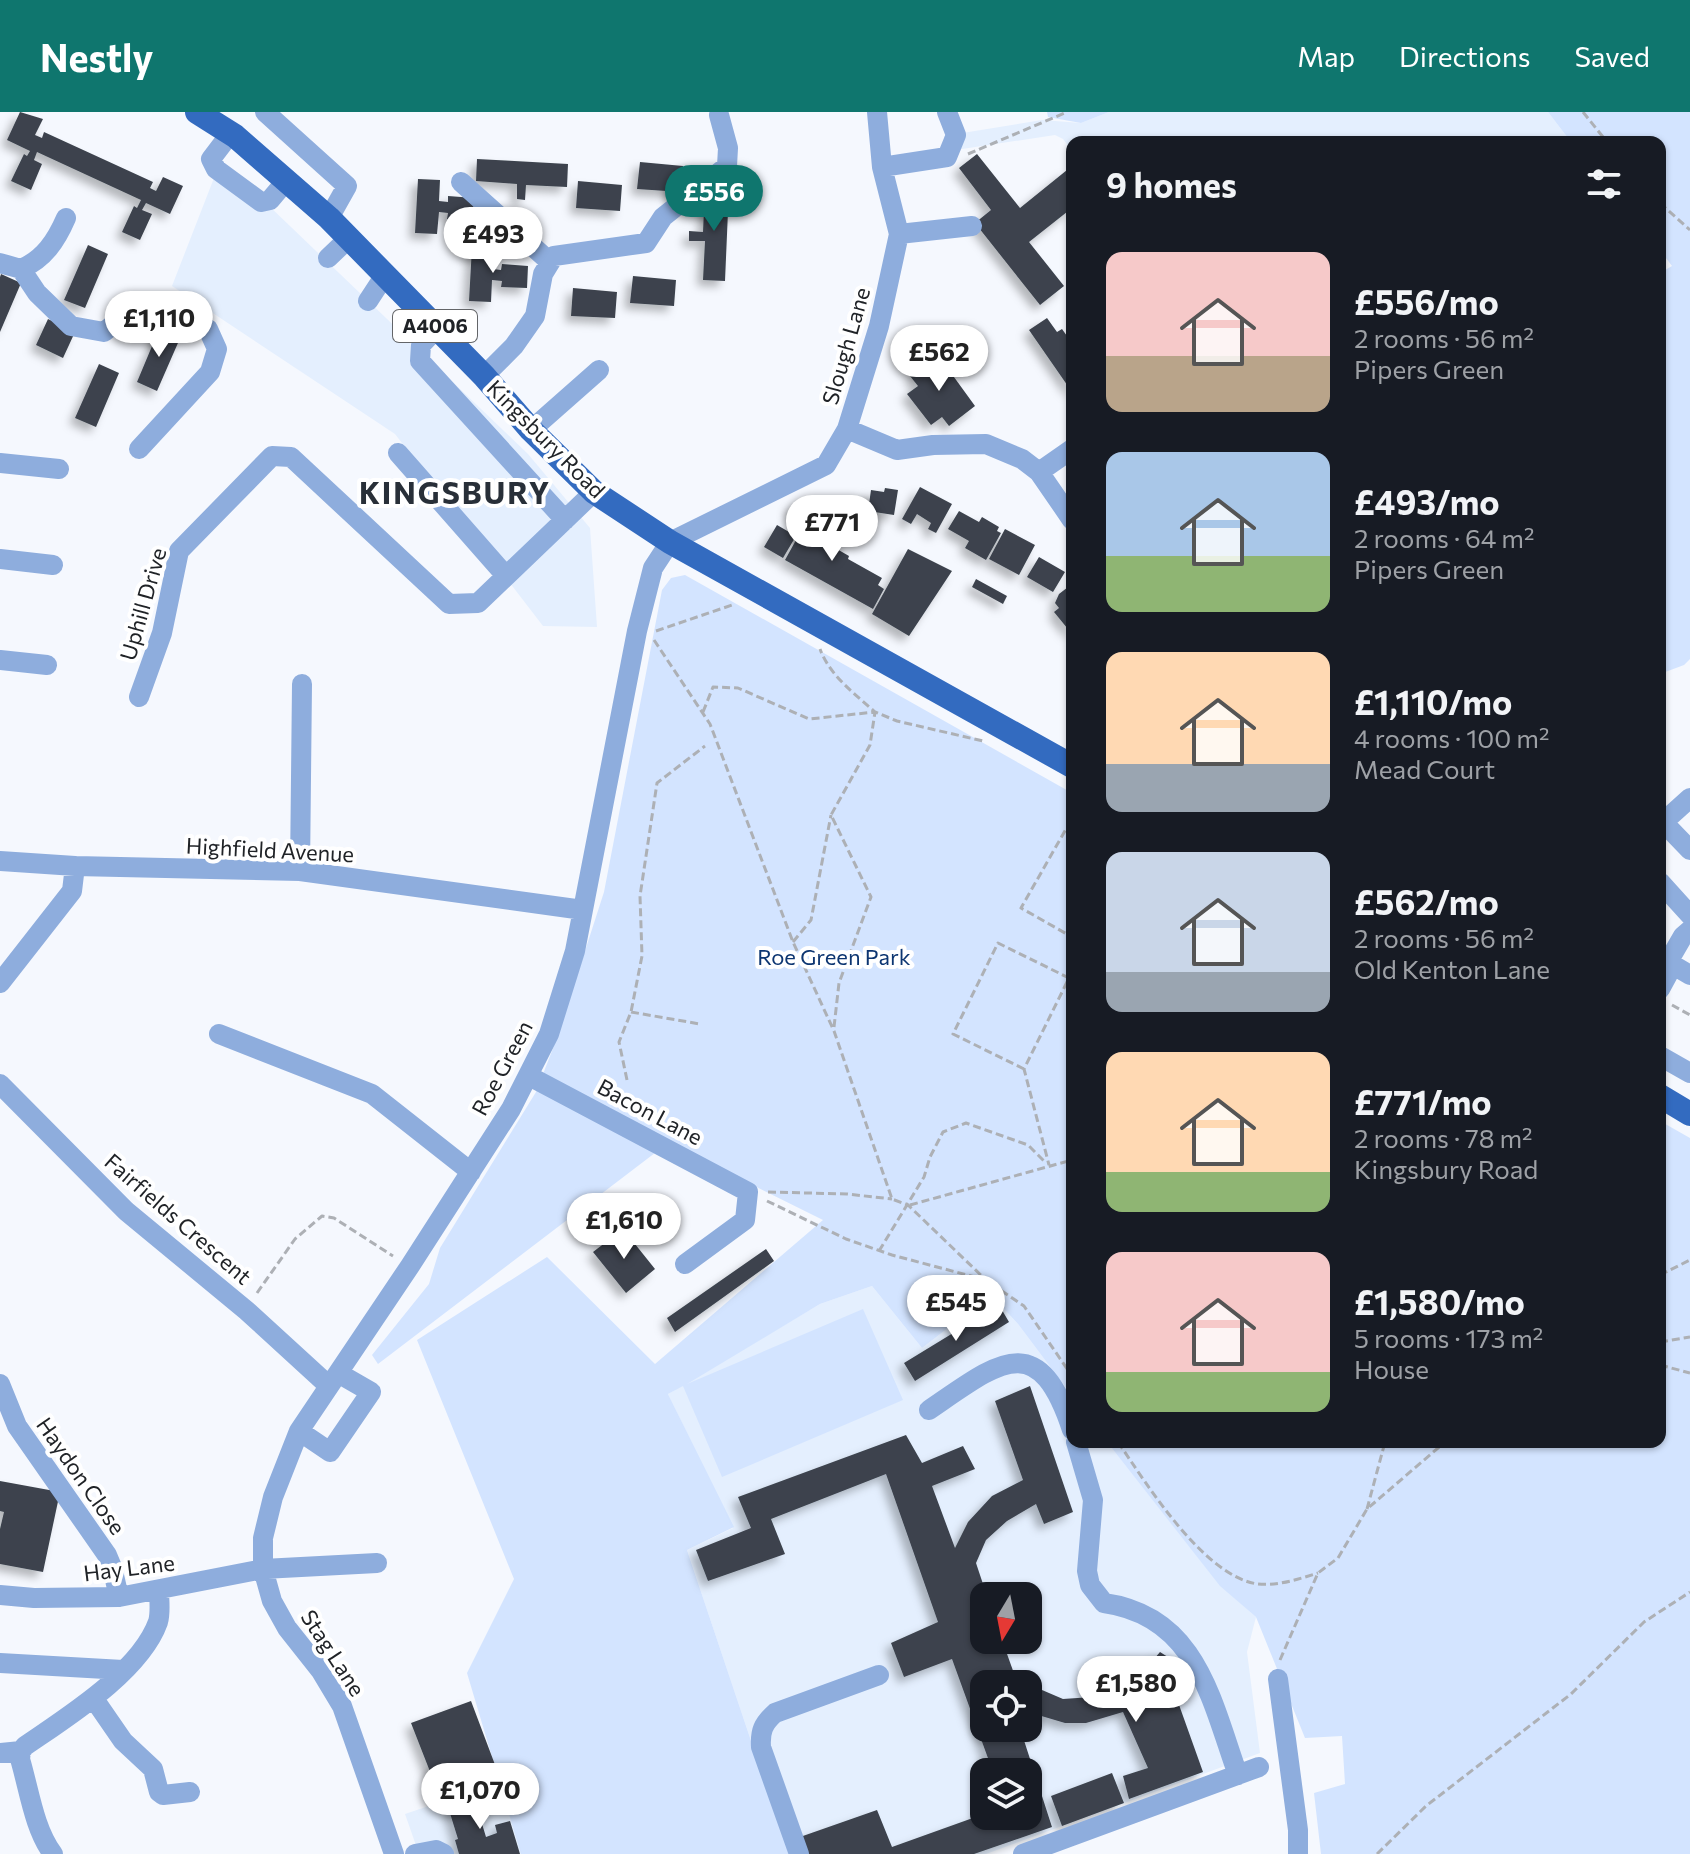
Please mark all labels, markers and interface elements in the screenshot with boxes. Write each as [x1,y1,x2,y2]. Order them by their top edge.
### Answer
text: Nestly [40,33,153,80]
text: Map [1297,39,1355,73]
text: Directions [1399,39,1530,73]
text: Saved [1574,39,1650,73]
icon: filters [1582,162,1626,206]
text: 9 homes [1106,163,1237,205]
pin: £556 [667,165,761,233]
text: £556 [683,175,745,206]
pin: £493 [446,207,540,275]
text: £493 [462,217,524,248]
text: £556/mo [1354,280,1499,322]
street label: Slough Lane [816,284,875,408]
icon: home [1170,284,1266,380]
pin: £1,110 [94,291,224,359]
text: £1,110 [123,301,195,332]
road number: A4006 [393,310,477,342]
text: 2 rooms · 56 m² [1354,322,1534,353]
pin: £562 [892,325,986,393]
text: £562 [908,335,970,366]
text: Pipers Green [1354,353,1504,384]
street label: Kingsbury Road [482,374,611,503]
district label: KINGSBURY [359,473,551,510]
text: £493/mo [1354,480,1500,522]
icon: home [1170,484,1266,580]
pin: £771 [785,495,879,563]
text: £771 [804,505,860,536]
text: 2 rooms · 64 m² [1354,522,1535,553]
street label: Uphill Drive [114,544,171,663]
text: Pipers Green [1354,553,1504,584]
text: £1,110/mo [1354,680,1512,722]
icon: home [1170,684,1266,780]
text: 4 rooms · 100 m² [1354,722,1549,753]
text: Mead Court [1354,753,1495,784]
street label: Highfield Avenue [185,832,355,867]
text: £562/mo [1354,880,1499,922]
icon: home [1170,884,1266,980]
text: 2 rooms · 56 m² [1354,922,1534,953]
park label: Roe Green Park [757,943,911,970]
text: Old Kenton Lane [1354,953,1550,984]
street label: Roe Green [465,1016,538,1120]
street label: Bacon Lane [593,1073,707,1150]
text: £771/mo [1354,1080,1492,1122]
icon: home [1170,1084,1266,1180]
text: 2 rooms · 78 m² [1354,1122,1533,1153]
street label: Fairfields Crescent [99,1147,257,1290]
text: Kingsbury Road [1354,1153,1538,1184]
pin: £1,610 [559,1193,689,1261]
text: £1,610 [585,1203,663,1234]
pin: £545 [909,1275,1003,1343]
text: £1,580/mo [1354,1280,1525,1322]
icon: home [1170,1284,1266,1380]
text: £545 [925,1285,987,1316]
text: 5 rooms · 173 m² [1354,1322,1543,1353]
text: House [1354,1353,1429,1384]
street label: Haydon Close [31,1412,132,1539]
street label: Hay Lane [82,1549,176,1586]
north arrow [970,1582,1042,1654]
map controls [970,1582,1042,1830]
street label: Stag Lane [295,1604,371,1701]
pin: £1,580 [1071,1656,1201,1724]
text: £1,580 [1095,1666,1177,1697]
button: locate [970,1670,1042,1742]
button: layers [970,1758,1042,1830]
pin: £1,070 [415,1763,545,1831]
text: £1,070 [439,1773,521,1804]

